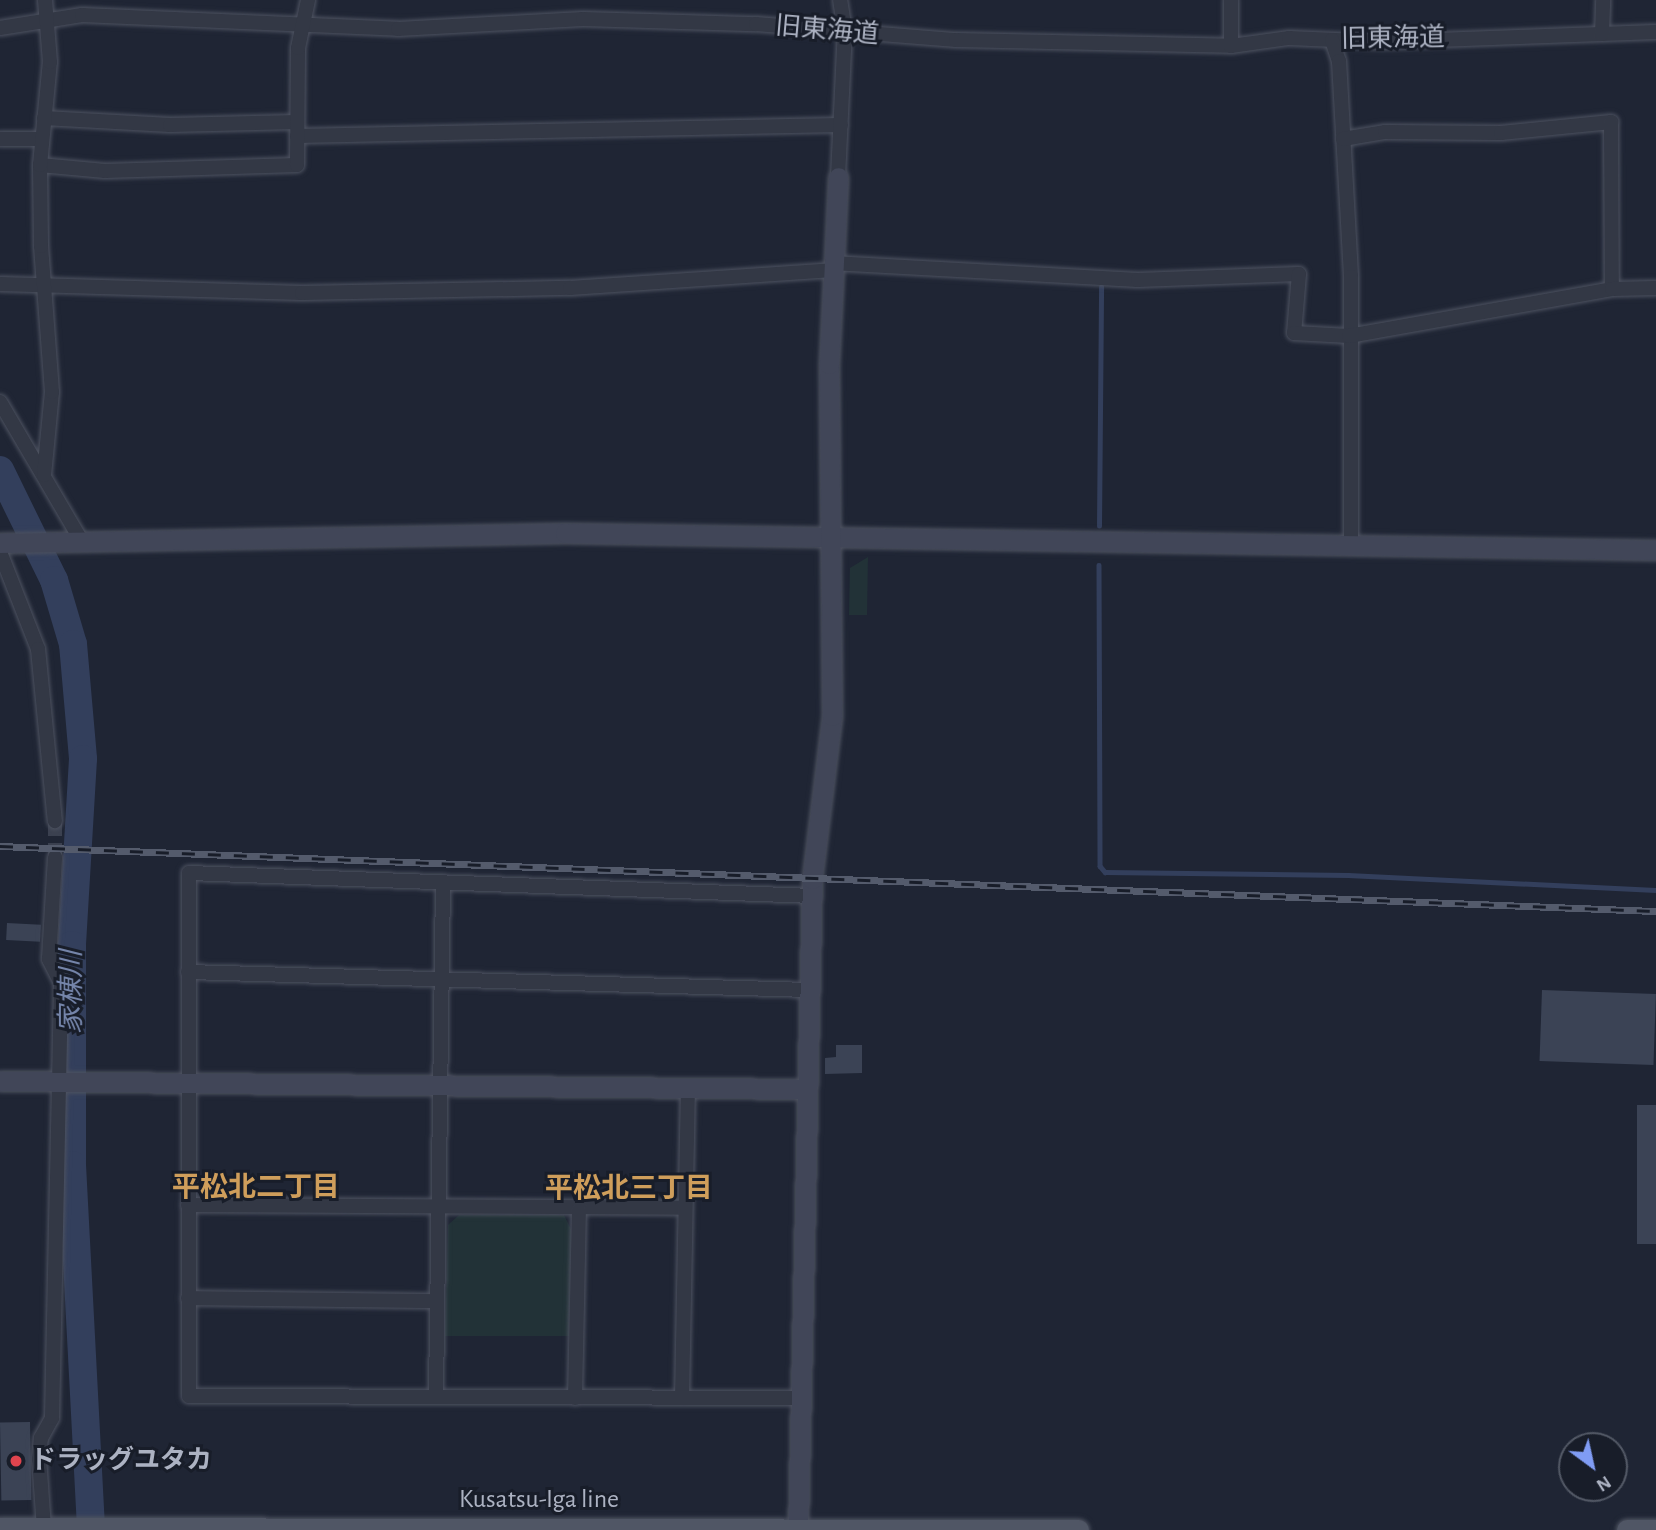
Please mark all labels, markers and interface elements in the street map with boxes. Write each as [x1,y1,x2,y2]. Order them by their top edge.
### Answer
street label: 旧東海道 [774,11,880,51]
street label: 旧東海道 [1341,22,1445,56]
water label: 家棟川 [55,950,89,1034]
district label: 平松北二丁目 [172,1171,340,1205]
district label: 平松北三丁目 [545,1172,713,1206]
north arrow [1558,1432,1628,1502]
place label: ドラッグユタカ [30,1445,212,1477]
marker: ドラッグユタカ [8,1453,24,1469]
text: N [1593,1472,1614,1495]
street label: Kusatsu-Iga line [459,1484,619,1516]

